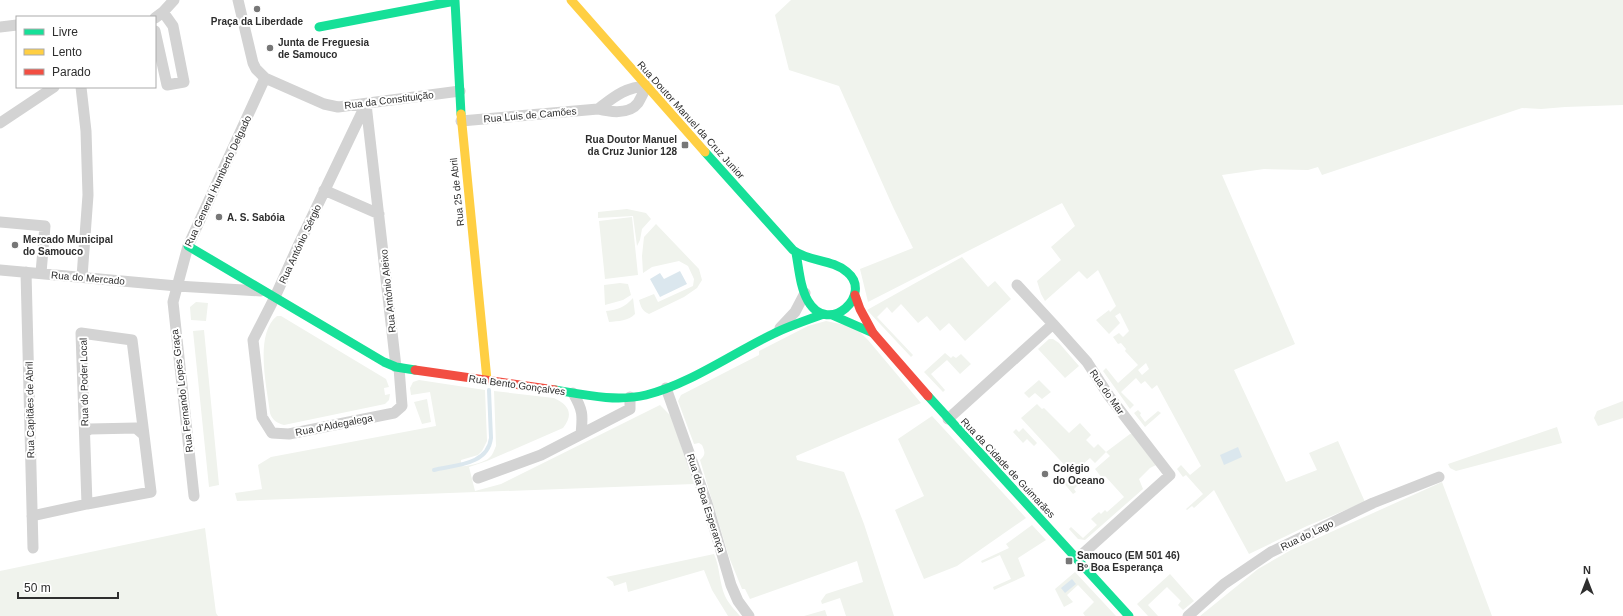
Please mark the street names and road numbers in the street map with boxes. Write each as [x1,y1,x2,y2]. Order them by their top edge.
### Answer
street label: Rua Doutor Manuel da Cruz Junior [635,59,747,182]
street label: Rua da Constituição [344,89,435,111]
street label: Rua Luis de Camões [483,105,577,125]
street label: Rua General Humberto Delgado [183,113,253,248]
street label: Rua 25 de Abril [448,157,466,227]
street label: Rua António Sérgio [277,202,323,285]
street label: Rua António Aleixo [378,248,398,333]
street label: Rua do Mercado [51,269,126,287]
street label: Rua Fernando Lopes Graça [169,328,195,453]
street label: Rua do Poder Local [78,338,90,426]
street label: Rua Capitães de Abril [24,362,36,458]
street label: Rua do Mar [1088,367,1127,417]
street label: Rua Bento Gonçalves [468,373,566,397]
street label: Rua d'Aldegalega [294,412,374,438]
street label: Rua da Cidade de Guimarães [959,416,1057,520]
street label: Rua da Boa Esperança [685,452,727,554]
street label: Rua do Lago [1279,517,1336,552]

